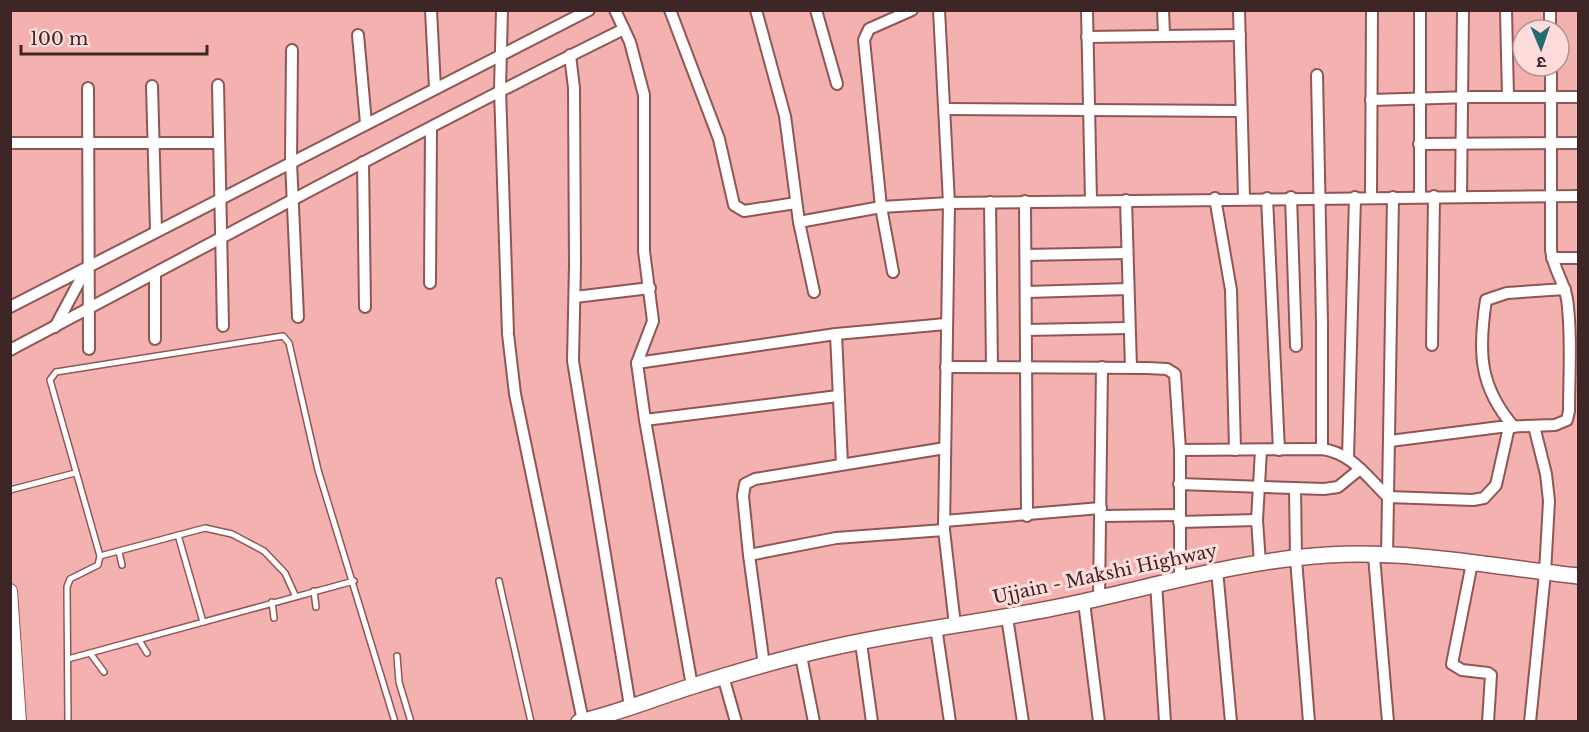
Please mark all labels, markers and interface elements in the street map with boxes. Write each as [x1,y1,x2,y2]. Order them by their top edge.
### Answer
scale bar [21,18,207,56]
north arrow [1511,18,1571,78]
text: 100 m [30,28,88,50]
text: उ [1536,53,1547,73]
street label: Ujjain - Makshi Highway [991,539,1220,609]

